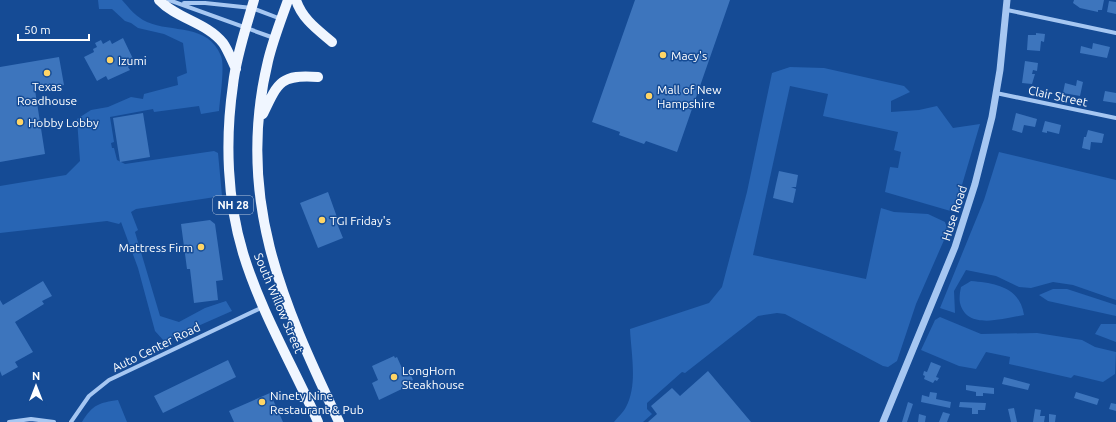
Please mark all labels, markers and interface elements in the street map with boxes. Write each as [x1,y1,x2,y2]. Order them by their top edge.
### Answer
scale bar [18,16,89,42]
text: 50 m [24,23,51,36]
place label: Macy's [671,49,707,62]
marker: Macy's [658,50,668,60]
place label: Izumi [118,54,147,67]
marker: Izumi [105,55,115,65]
marker: Texas Roadhouse [42,68,52,78]
place label: Texas Roadhouse [17,80,77,107]
place label: Mall of New Hampshire [657,83,722,110]
street label: Clair Street [1027,83,1089,109]
marker: Mall of New Hampshire [644,91,654,101]
place label: Hobby Lobby [28,116,99,129]
marker: Hobby Lobby [15,117,25,127]
street label: Huse Road [939,184,969,242]
road number: NH 28 [213,196,253,214]
place label: TGI Friday's [330,214,391,227]
marker: TGI Friday's [317,215,327,225]
place label: Mattress Firm [119,241,193,254]
marker: Mattress Firm [196,242,206,252]
street label: South Willow Street [252,251,306,355]
street label: Auto Center Road [110,320,202,374]
place label: LongHorn Steakhouse [402,364,464,391]
north arrow [16,366,56,406]
text: N [32,370,40,382]
marker: LongHorn Steakhouse [389,372,399,382]
place label: Ninety Nine Restaurant & Pub [270,389,364,416]
marker: Ninety Nine Restaurant & Pub [257,397,267,407]

